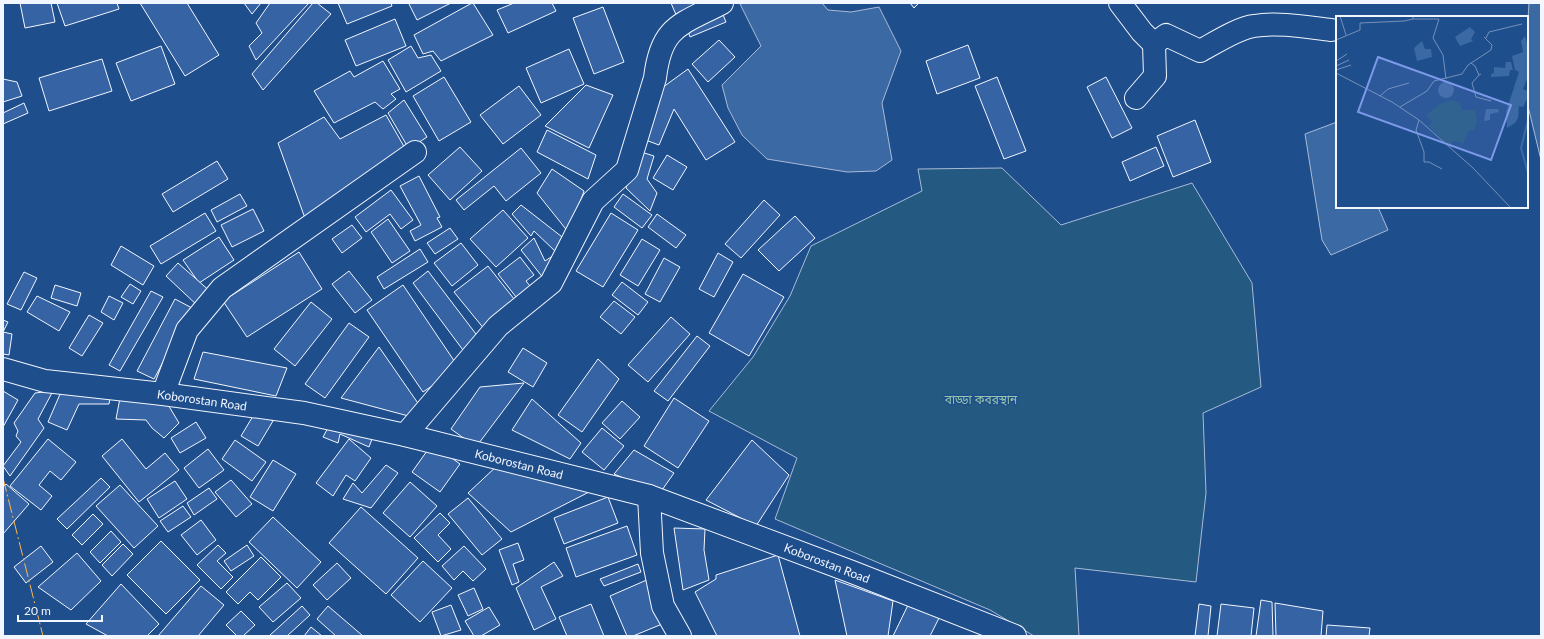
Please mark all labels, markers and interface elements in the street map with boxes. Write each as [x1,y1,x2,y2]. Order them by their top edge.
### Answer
inset map [1336,16,1528,208]
street label: Koborostan Road [156,386,248,414]
park label: বাড্ডা কবরস্থান [944,392,1018,407]
street label: Koborostan Road [473,446,565,482]
street label: Koborostan Road [782,540,872,586]
scale bar [18,597,102,623]
text: 20 m [24,603,51,618]

